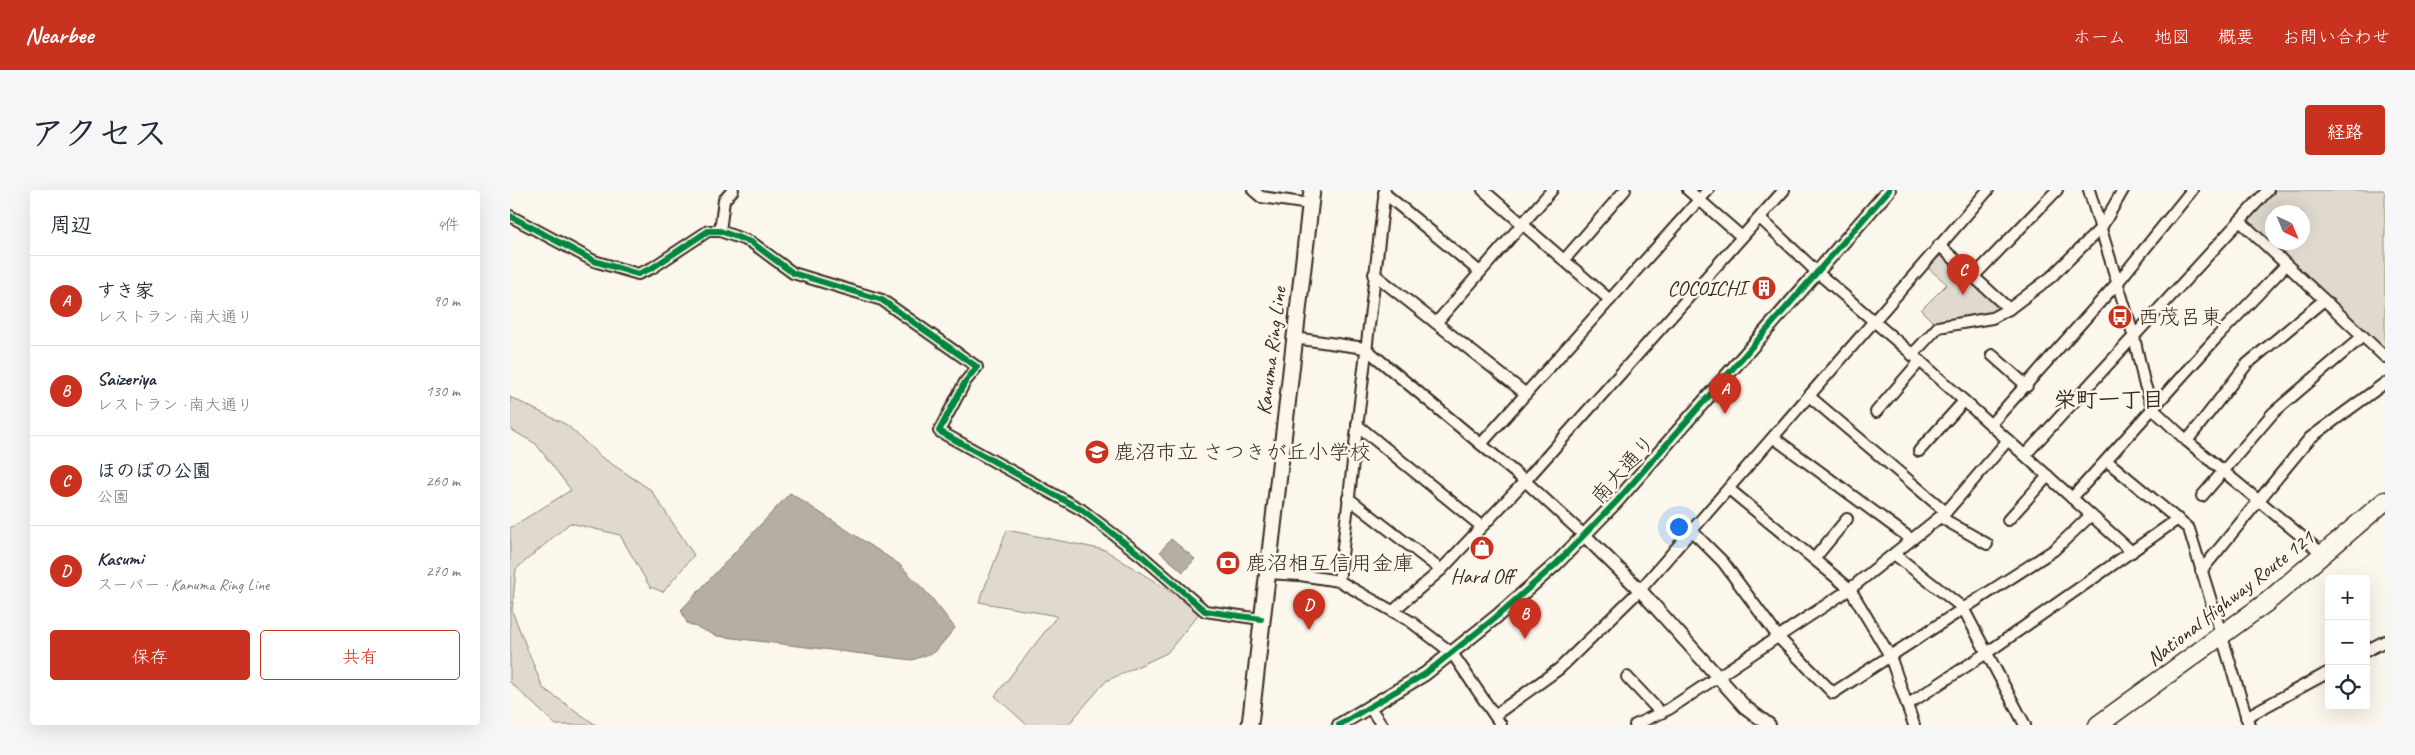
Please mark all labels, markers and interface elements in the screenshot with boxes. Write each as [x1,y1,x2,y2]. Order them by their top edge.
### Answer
text: Nearbee [25,20,93,50]
text: ホーム [2073,26,2126,48]
text: 地図 [2154,26,2190,48]
text: 概要 [2218,26,2254,48]
text: お問い合わせ [2282,26,2390,48]
button: 経路 [2305,105,2385,155]
text: アクセス [30,111,168,156]
north arrow [2265,205,2310,250]
text: 周辺 [50,212,92,238]
text: 4件 [437,215,460,235]
pin: C [1947,254,1979,295]
place label: COCOICHI [1667,275,1751,301]
building icon: COCOICHI [1751,275,1777,301]
text: すき家 [97,279,154,303]
street label: Kanuma Ring Line [1250,284,1292,417]
text: A [62,291,70,311]
text: 90 m [433,291,460,311]
bus stop icon: 西茂呂東 [2107,304,2133,330]
place label: 西茂呂東 [2138,304,2222,330]
text: レストラン · 南大通り [97,307,253,327]
text: Saizeriya [97,367,156,391]
pin: A [1709,373,1741,414]
text: B [62,381,70,401]
text: 130 m [426,381,460,401]
district label: 栄町一丁目 [2054,386,2164,414]
text: レストラン · 南大通り [97,395,253,415]
street label: 南大通り [1585,429,1661,509]
school or university icon: 鹿沼市立 さつきが丘小学校 [1084,439,1110,465]
place label: 鹿沼市立 さつきが丘小学校 [1114,439,1371,465]
text: ほのぼの公園 [97,459,211,483]
text: C [62,471,70,491]
text: 260 m [426,471,460,491]
text: 公園 [97,487,129,507]
your location [1666,514,1692,540]
street label: National Highway Route 121 [2141,524,2320,671]
shop icon: Hard Off [1469,535,1495,561]
text: Kasumi [97,547,143,571]
bank icon: 鹿沼相互信用金庫 [1215,550,1241,576]
place label: 鹿沼相互信用金庫 [1246,550,1414,576]
text: D [61,561,71,581]
text: 270 m [426,561,460,581]
place label: Hard Off [1451,563,1518,589]
text: スーパー · Kanuma Ring Line [97,575,269,595]
map controls [2325,575,2370,710]
button: + [2325,575,2370,620]
pin: D [1293,589,1325,630]
pin: B [1509,598,1541,639]
button: − [2325,620,2370,665]
button: 保存 [50,630,250,680]
button: 共有 [260,630,460,680]
button: locate [2325,665,2370,710]

